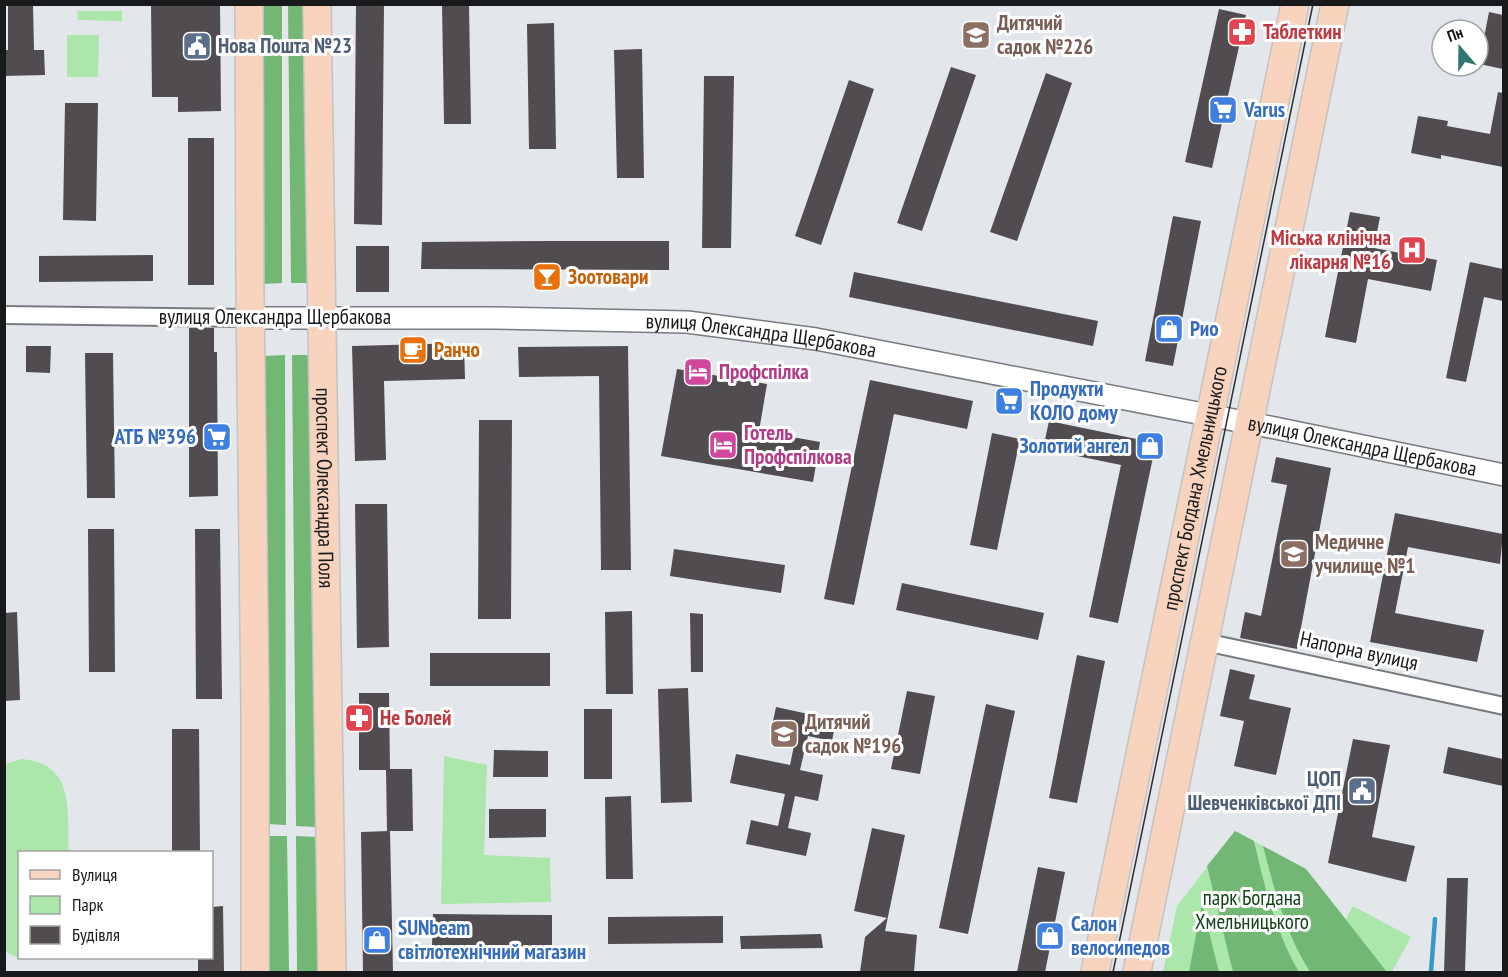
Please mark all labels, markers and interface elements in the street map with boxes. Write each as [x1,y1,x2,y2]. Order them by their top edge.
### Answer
place label: Дитячий садок №226 [997,9,1093,60]
pharmacy icon: Таблеткин [1226,16,1258,48]
place label: Таблеткин [1263,18,1342,45]
north arrow [1430,18,1490,78]
school or university icon: Дитячий садок №226 [960,19,992,51]
text: Пн [1444,22,1466,46]
public building icon: Нова Пошта №23 [181,30,213,62]
place label: Нова Пошта №23 [218,32,352,59]
supermarket icon: Varus [1207,94,1239,126]
place label: Varus [1243,96,1285,123]
place label: Міська клінічна лікарня №16 [1271,224,1391,275]
hospital icon: Міська клінічна лікарня №16 [1396,234,1428,266]
bar icon: Зоотовари [531,261,563,293]
place label: Зоотовари [568,263,649,290]
street label: вулиця Олександра Щербакова [159,303,391,330]
street label: вулиця Олександра Щербакова [645,307,879,363]
shop icon: Рио [1153,313,1185,345]
place label: Рио [1190,315,1218,342]
cafe icon: Ранчо [397,334,429,366]
place label: Ранчо [434,336,480,363]
hotel icon: Профспілка [682,356,714,388]
place label: Профспілка [719,358,809,385]
street label: проспект Богдана Хмельницького [1156,364,1233,613]
place label: Продукти КОЛО дому [1030,375,1118,426]
supermarket icon: Продукти КОЛО дому [993,385,1025,417]
street label: проспект Олександра Поля [310,387,340,588]
street label: вулиця Олександра Щербакова [1246,409,1479,482]
place label: Готель Профспілкова [744,419,852,470]
supermarket icon: АТБ №396 [201,421,233,453]
place label: АТБ №396 [113,423,196,450]
hotel icon: Готель Профспілкова [707,429,739,461]
shop icon: Золотий ангел [1134,430,1166,462]
place label: Золотий ангел [1019,432,1129,459]
place label: Медичне училище №1 [1314,528,1415,579]
school or university icon: Медичне училище №1 [1278,538,1310,570]
street label: Напорна вулиця [1298,625,1421,676]
pharmacy icon: Не Болей [343,702,375,734]
place label: Не Болей [380,704,451,731]
place label: Дитячий садок №196 [805,708,901,759]
school or university icon: Дитячий садок №196 [768,718,800,750]
place label: ЦОП Шевченківської ДПІ [1188,765,1341,816]
public building icon: ЦОП Шевченківської ДПІ [1346,775,1378,807]
legend [18,851,213,959]
text: Вулиця [72,863,117,886]
park label: парк Богдана Хмельницького [1195,884,1309,935]
text: Парк [72,893,103,916]
place label: Салон велосипедов [1071,910,1170,961]
place label: SUNbeam світлотехнічний магазин [398,914,586,965]
shop icon: Салон велосипедов [1034,920,1066,952]
text: Будівля [72,923,120,946]
shop icon: SUNbeam світлотехнічний магазин [361,924,393,956]

